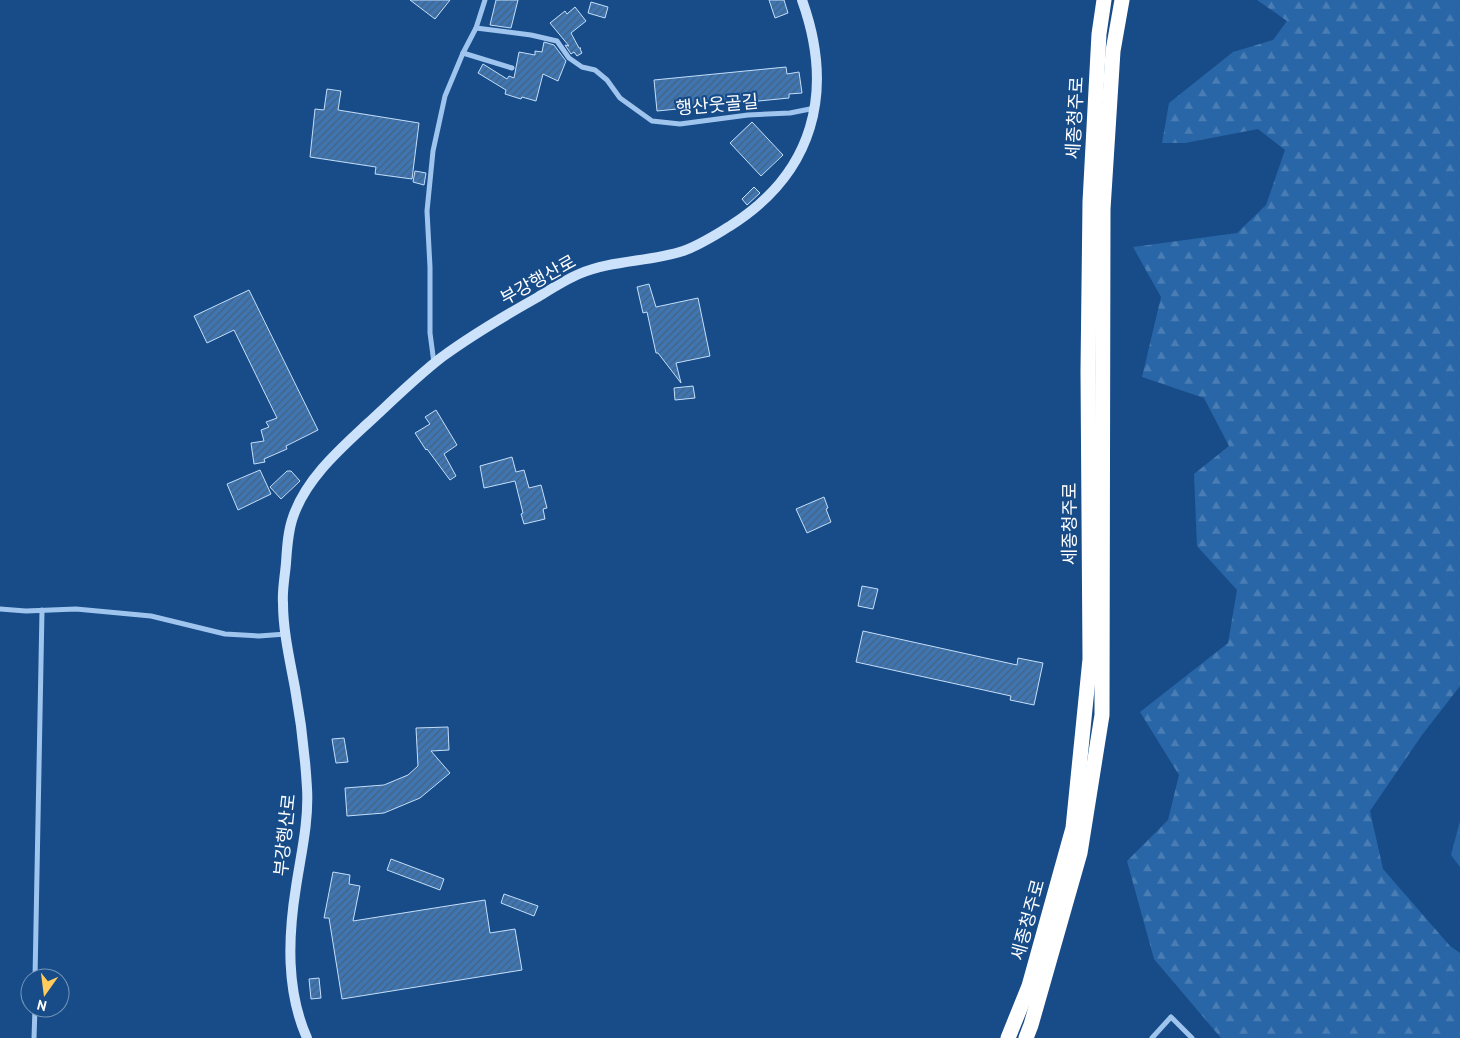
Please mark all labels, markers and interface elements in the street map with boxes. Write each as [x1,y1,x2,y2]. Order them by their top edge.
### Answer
street label: 세종청주로 [1061,76,1088,160]
street label: 행산웃골길 [675,89,759,120]
street label: 부강행산로 [496,249,580,310]
street label: 세종청주로 [1058,483,1081,565]
street label: 부강행산로 [269,793,300,877]
street label: 세종청주로 [1006,877,1049,963]
north arrow [20,968,70,1018]
text: N [35,996,48,1015]

